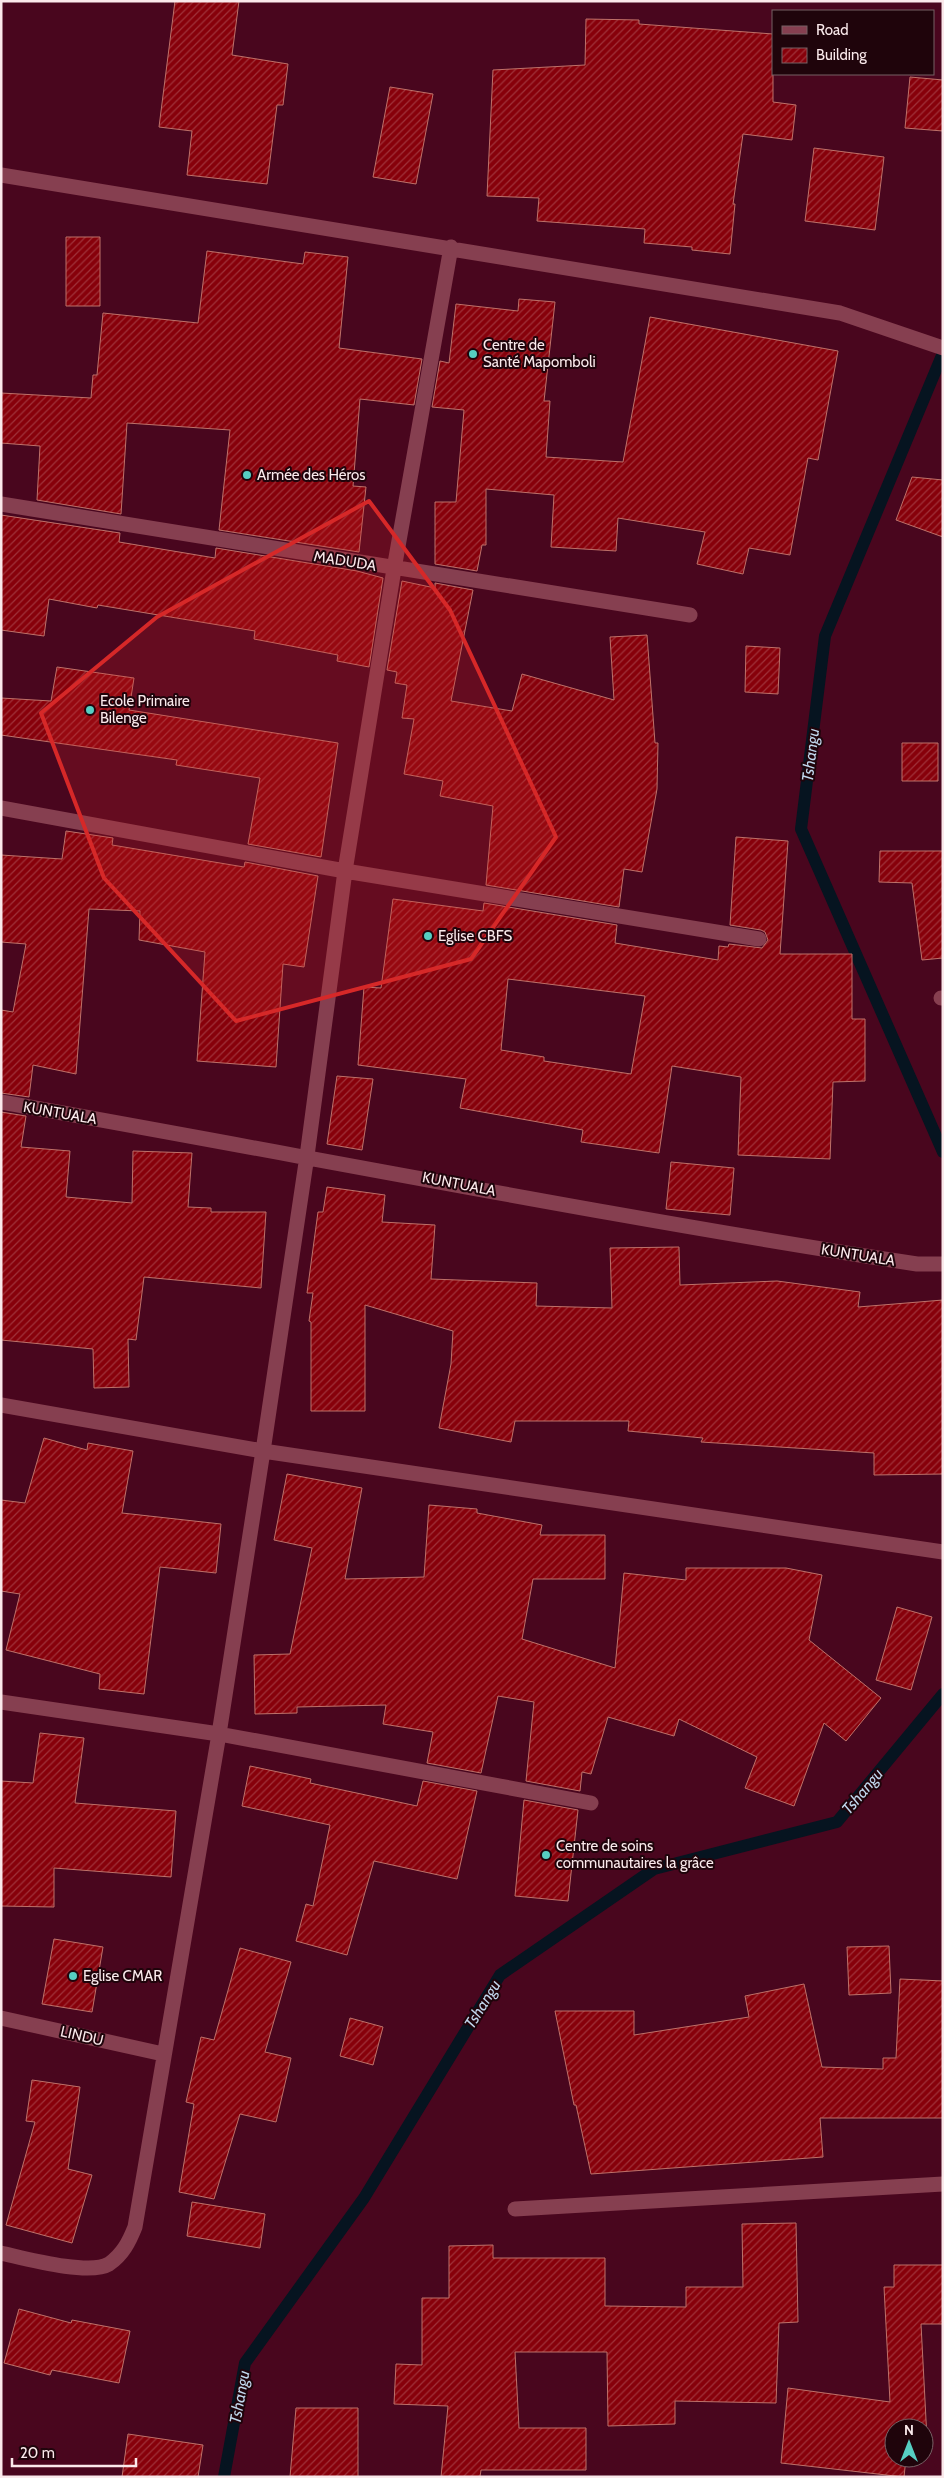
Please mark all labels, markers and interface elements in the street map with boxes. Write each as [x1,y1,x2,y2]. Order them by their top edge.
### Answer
legend [772,10,934,75]
text: Road [816,21,849,39]
text: Building [816,46,867,64]
place label: Centre de Santé Mapomboli [483,336,596,371]
marker: Centre de Santé Mapomboli [467,348,479,360]
place label: Armée des Héros [257,466,366,484]
marker: Armée des Héros [241,469,253,481]
street label: MADUDA [312,547,378,575]
place label: Ecole Primaire Bilenge [100,692,190,727]
marker: Ecole Primaire Bilenge [84,704,96,716]
water label: Tshangu [798,727,823,783]
place label: Eglise CBFS [438,927,513,945]
marker: Eglise CBFS [422,930,434,942]
street label: KUNTUALA [22,1098,99,1128]
street label: KUNTUALA [421,1168,498,1200]
street label: KUNTUALA [820,1240,897,1270]
water label: Tshangu [838,1765,887,1818]
place label: Centre de soins communautaires la grâce [556,1837,714,1872]
marker: Centre de soins communautaires la grâce [540,1849,552,1861]
place label: Eglise CMAR [83,1967,162,1985]
marker: Eglise CMAR [67,1970,79,1982]
water label: Tshangu [460,1976,505,2032]
street label: LINDU [59,2022,105,2050]
water label: Tshangu [225,2369,254,2425]
north arrow [884,2418,934,2468]
text: N [904,2421,914,2439]
scale bar [12,2436,136,2468]
text: 20 m [20,2444,55,2462]

